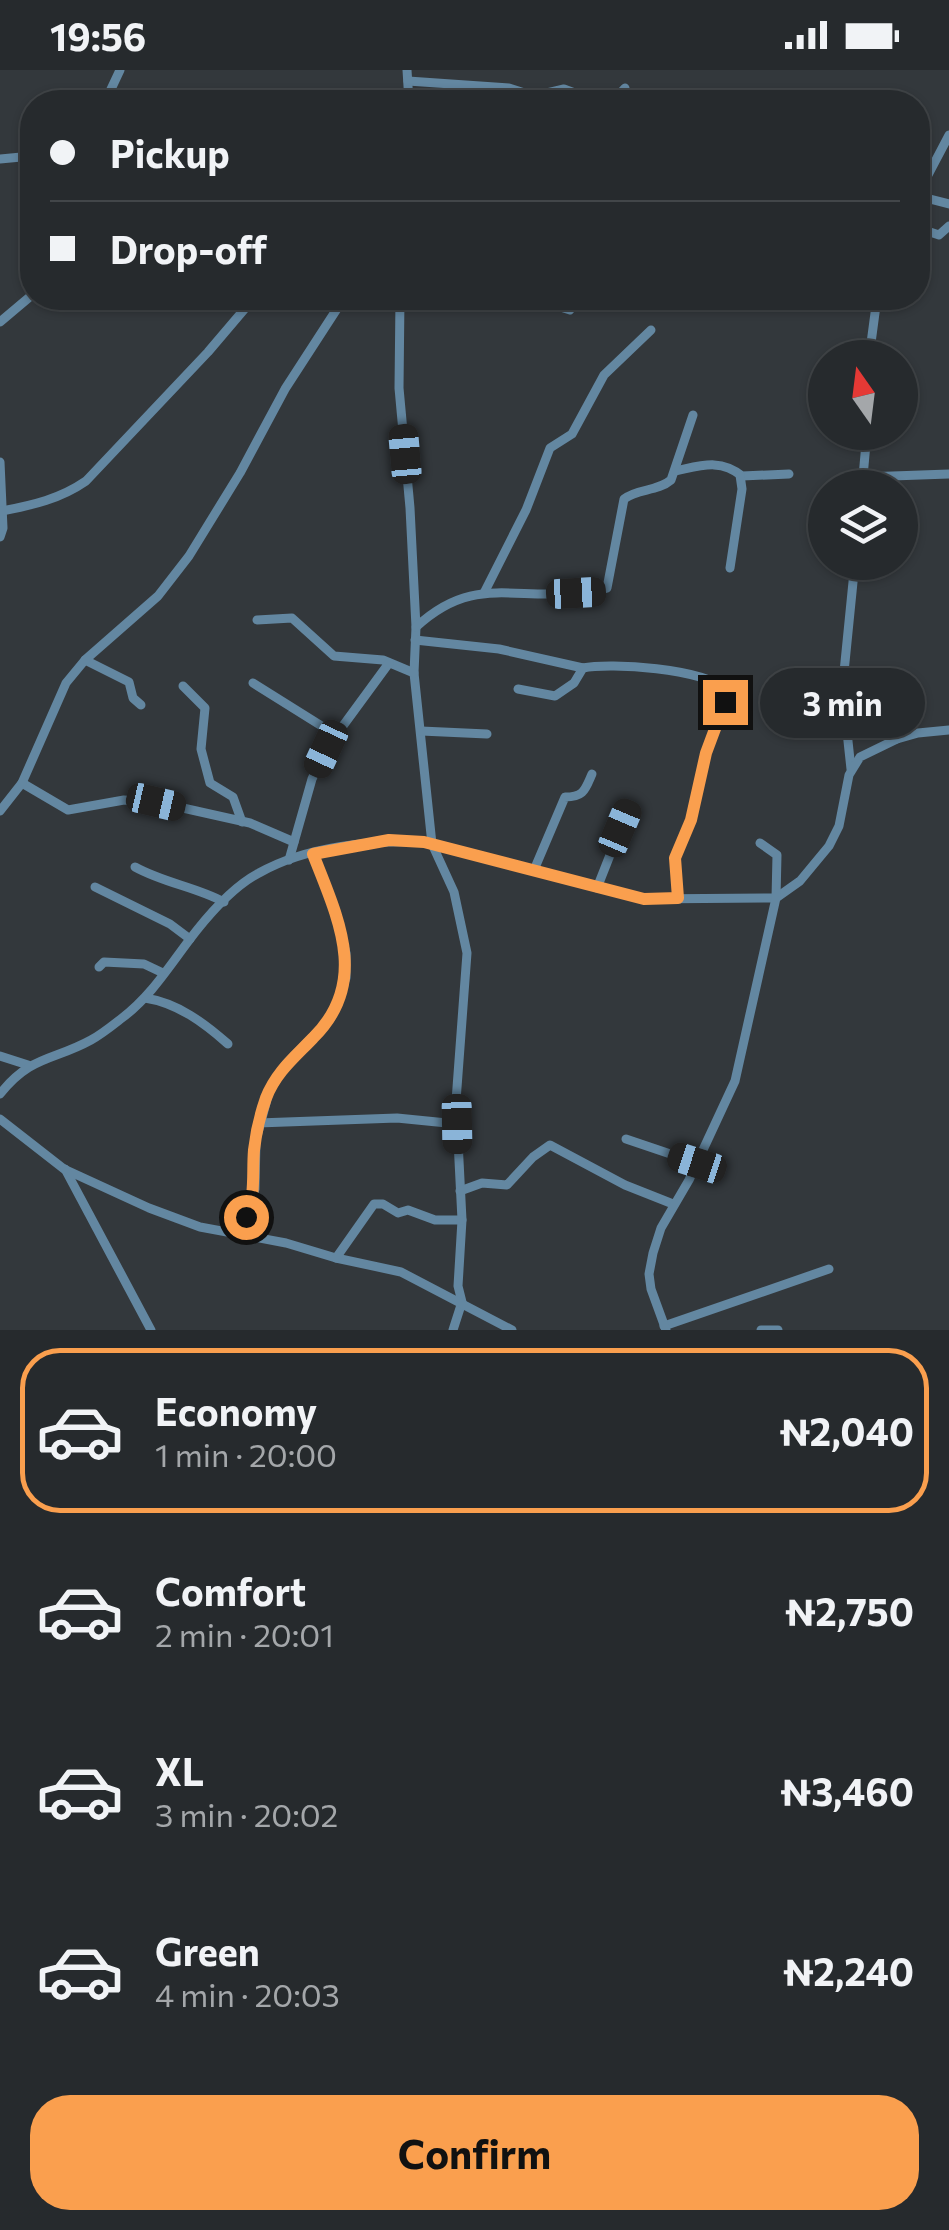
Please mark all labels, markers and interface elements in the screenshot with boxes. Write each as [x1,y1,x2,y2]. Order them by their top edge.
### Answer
text: 19:56 [50,12,146,59]
text: Pickup [110,129,230,176]
text: Drop-off [110,225,267,272]
north arrow [808,340,918,450]
map controls [808,340,918,580]
car [387,423,423,485]
button: layers [808,470,918,580]
car [545,576,607,610]
callout: 3 min [760,667,925,737]
route end [703,680,748,725]
text: 3 min [802,683,883,723]
car [300,715,352,783]
car [123,781,189,823]
car [594,795,646,861]
car [441,1094,473,1154]
car [664,1139,730,1187]
route start [224,1195,269,1240]
icon: car [35,1386,125,1476]
text: Economy [155,1387,317,1434]
text: ₦2,040 [779,1407,914,1454]
text: 1 min · 20:00 [155,1434,337,1474]
icon: car [35,1566,125,1656]
text: Comfort [155,1567,306,1614]
text: ₦2,750 [785,1587,914,1634]
text: 2 min · 20:01 [155,1614,334,1654]
icon: car [35,1746,125,1836]
text: XL [155,1747,204,1794]
text: ₦3,460 [780,1767,914,1814]
text: 3 min · 20:02 [155,1794,338,1834]
icon: car [35,1926,125,2016]
text: Green [155,1927,260,1974]
text: ₦2,240 [783,1947,914,1994]
text: 4 min · 20:03 [155,1974,340,2014]
button: Confirm [30,2095,919,2210]

